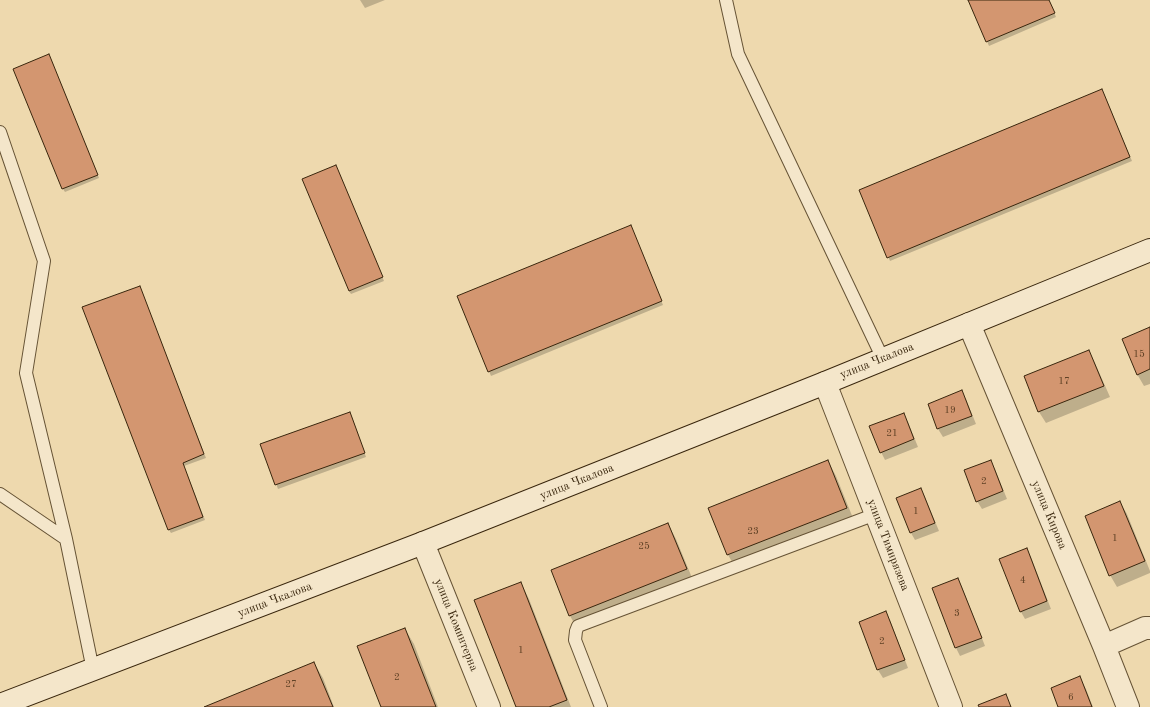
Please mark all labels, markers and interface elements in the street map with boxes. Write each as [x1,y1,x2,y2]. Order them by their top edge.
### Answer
street label: улица Чкалова [838,340,916,382]
house number: 15 [1133,348,1145,360]
house number: 17 [1058,375,1070,387]
house number: 19 [944,404,956,416]
house number: 21 [886,427,898,439]
street label: улица Чкалова [538,461,616,503]
house number: 2 [981,475,987,487]
street label: улица Кирова [1028,479,1070,551]
street label: улица Тимирязева [864,497,912,593]
house number: 1 [913,505,919,517]
house number: 23 [747,525,759,537]
house number: 1 [1112,532,1118,544]
house number: 25 [638,540,650,552]
house number: 4 [1020,574,1026,586]
street label: улица Коминтерна [431,577,481,673]
street label: улица Чкалова [236,579,314,621]
house number: 3 [954,607,960,619]
house number: 2 [879,635,885,647]
house number: 1 [518,644,524,656]
house number: 2 [394,671,400,683]
house number: 27 [285,678,297,690]
house number: 6 [1068,691,1074,703]

